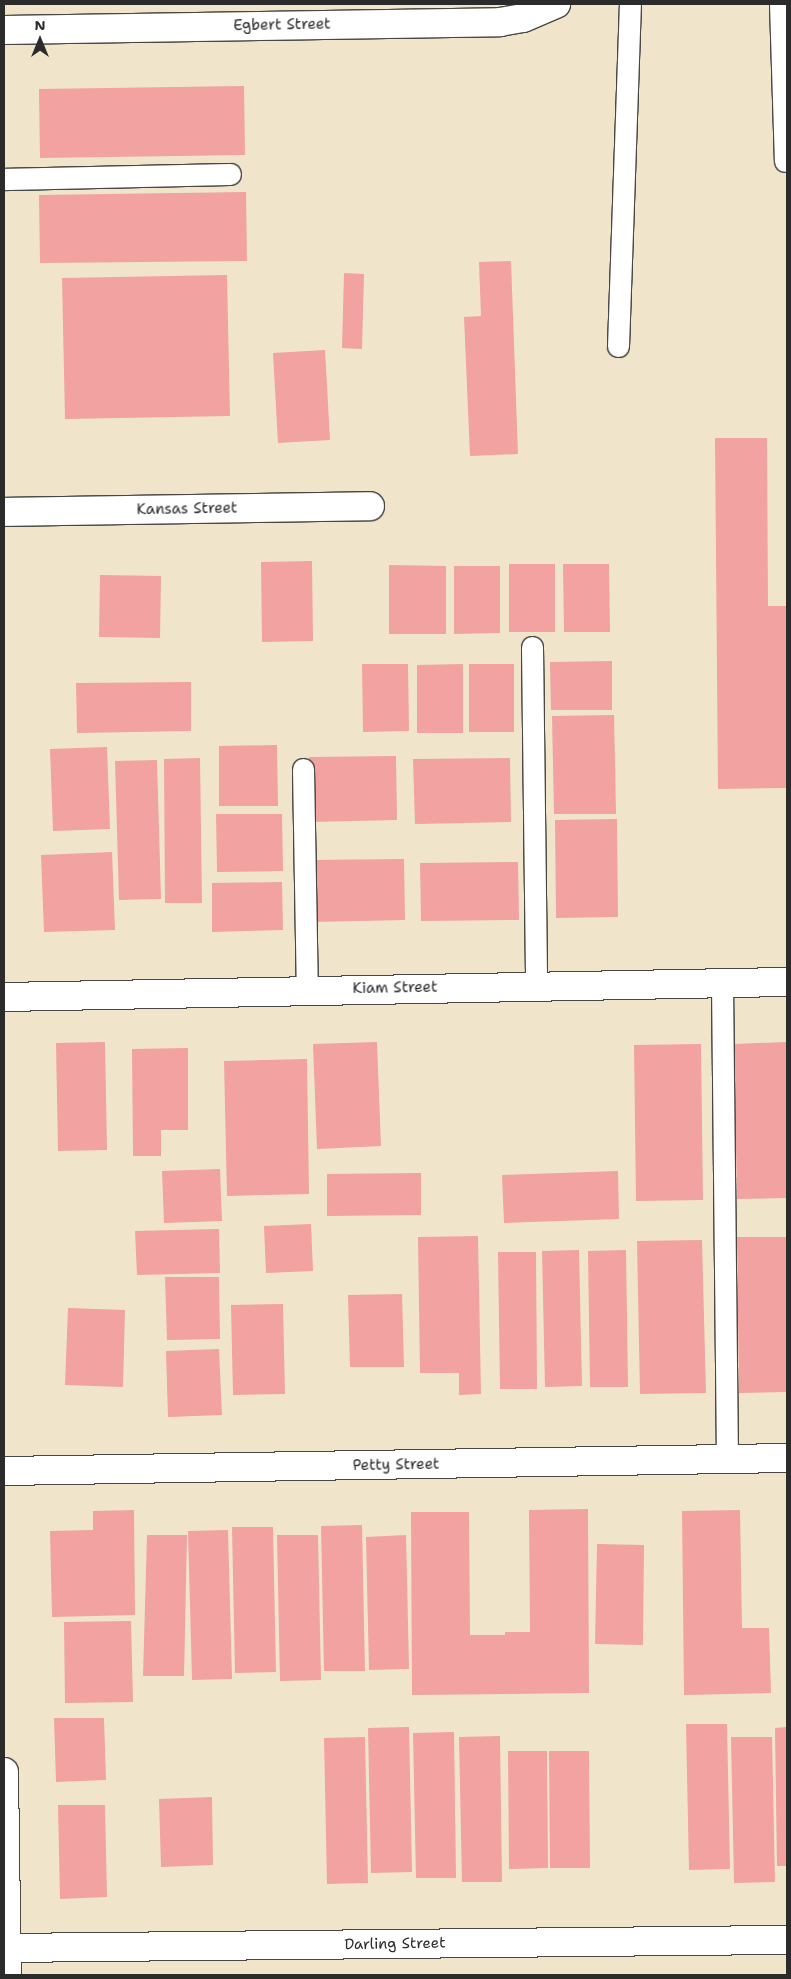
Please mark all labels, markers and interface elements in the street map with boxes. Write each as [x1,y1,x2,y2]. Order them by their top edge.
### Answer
north arrow [15,15,65,65]
street label: Egbert Street [233,15,331,35]
text: N [34,16,46,34]
street label: Kansas Street [136,499,238,519]
street label: Kiam Street [352,978,438,998]
street label: Petty Street [352,1455,440,1475]
street label: Darling Street [344,1934,446,1954]

